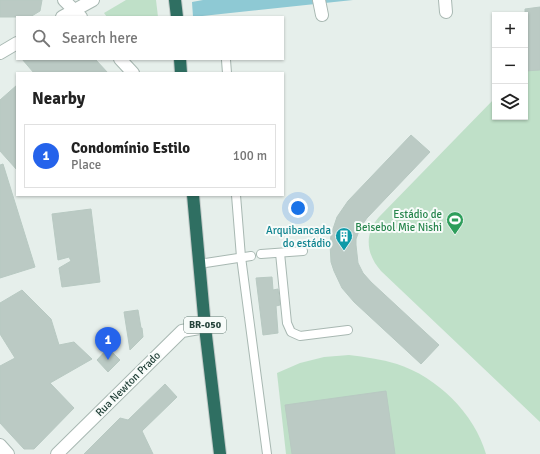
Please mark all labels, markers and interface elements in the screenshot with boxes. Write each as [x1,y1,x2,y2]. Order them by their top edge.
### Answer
map controls [492,12,528,120]
button: + [492,12,528,48]
search box [16,16,284,60]
icon: search [30,27,52,49]
text: Search here [62,29,138,47]
button: − [492,48,528,84]
button: layers [492,84,528,120]
text: Nearby [32,88,85,109]
text: Condomínio Estilo [71,139,190,157]
text: 1 [42,148,50,164]
text: 100 m [233,148,267,164]
text: Place [71,157,101,173]
your location [288,198,308,218]
place label: Estádio de Beisebol Mie Nishi [355,208,442,234]
sports icon: Estádio de Beisebol Mie Nishi [445,210,465,235]
place label: Arquibancada do estádio [266,224,331,250]
building icon: Arquibancada do estádio [334,226,354,251]
road number: BR-050 [184,317,226,333]
pin: 1 [95,327,121,360]
street label: Rua Newton Prado [93,349,163,419]

